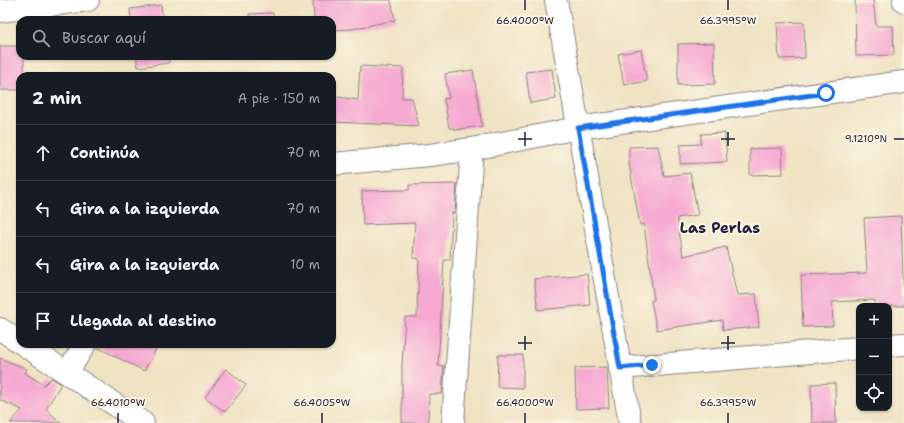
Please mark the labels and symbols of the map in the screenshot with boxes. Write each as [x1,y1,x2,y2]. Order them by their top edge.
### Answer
text: 66.4000°W [496,14,554,27]
text: 66.3995°W [700,14,757,27]
route start [817,84,835,102]
text: 9.1210°N [845,132,887,145]
district label: Las Perlas [680,218,760,238]
route end [643,356,661,374]
text: 66.4010°W [91,396,146,409]
text: 66.4005°W [294,396,351,409]
text: 66.4000°W [496,396,554,409]
text: 66.3995°W [700,396,757,409]

